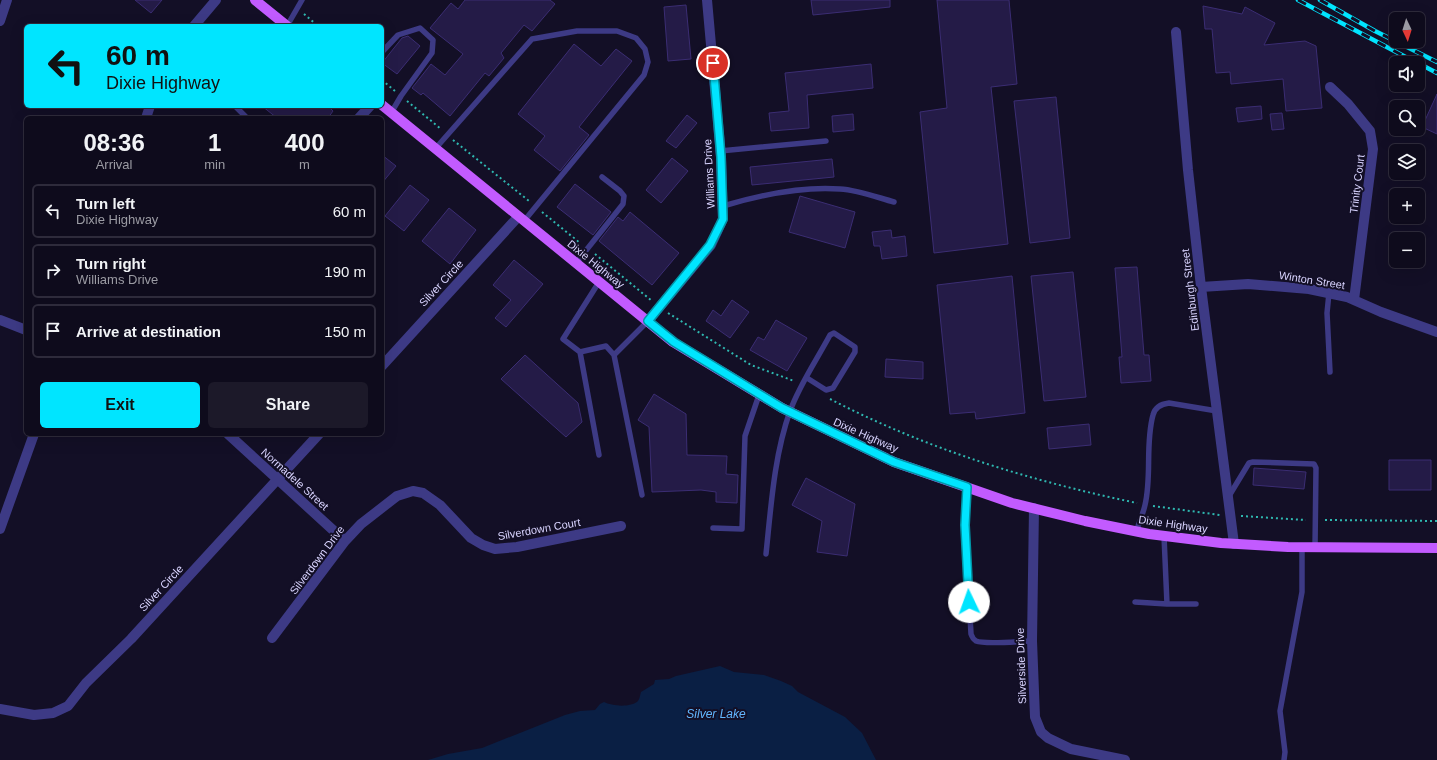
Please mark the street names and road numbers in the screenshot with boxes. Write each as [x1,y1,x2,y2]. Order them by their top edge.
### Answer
street label: Williams Drive [701,139,717,209]
street label: Trinity Court [1347,154,1367,214]
street label: Dixie Highway [565,237,627,291]
street label: Edinburgh Street [1179,248,1201,332]
street label: Silver Circle [417,257,465,309]
street label: Winton Street [1278,269,1346,291]
street label: Dixie Highway [832,415,901,455]
street label: Normadele Street [259,446,331,512]
street label: Dixie Highway [1138,513,1209,535]
street label: Silverdown Court [497,516,581,542]
street label: Silverdown Drive [287,523,347,597]
street label: Silver Circle [137,562,185,614]
street label: Silverside Drive [1014,628,1028,704]

